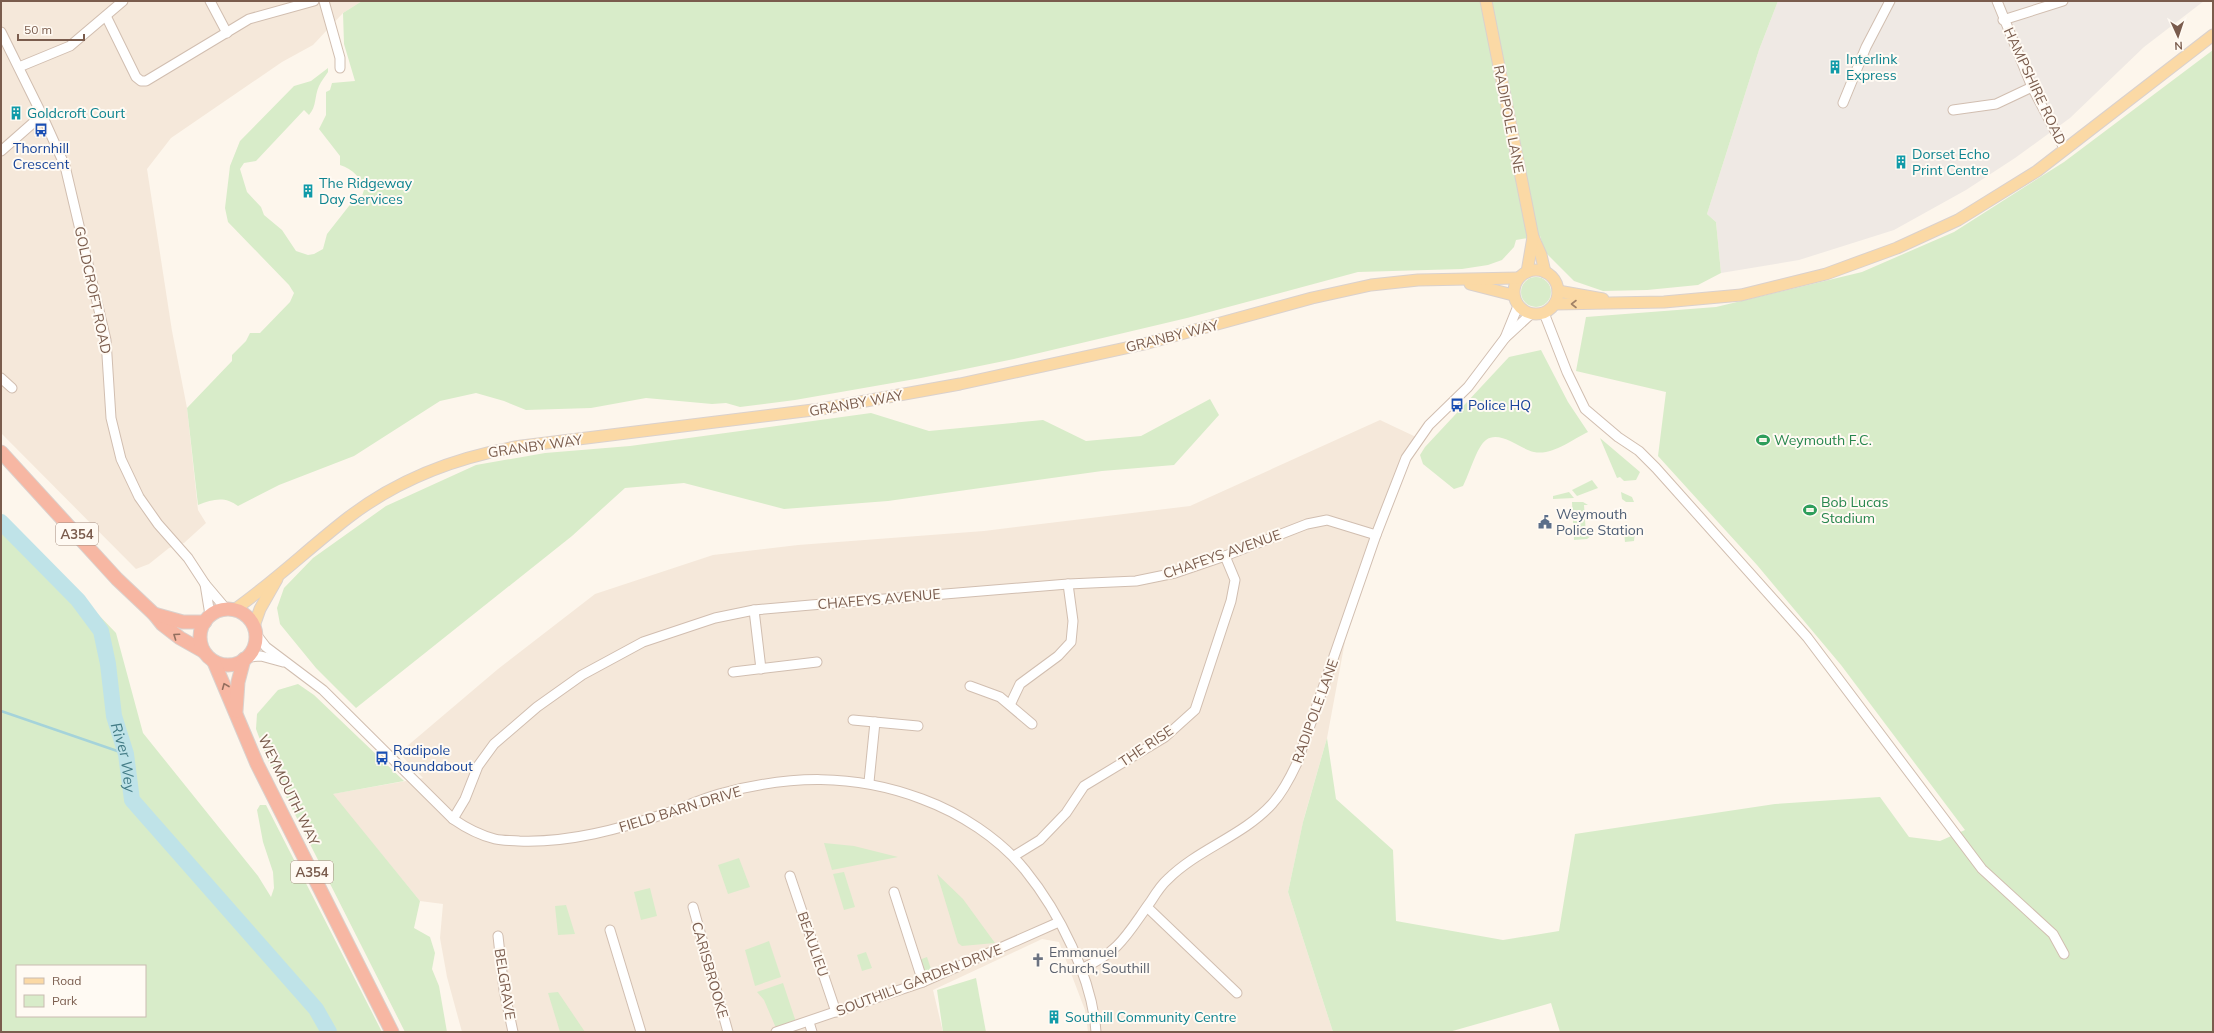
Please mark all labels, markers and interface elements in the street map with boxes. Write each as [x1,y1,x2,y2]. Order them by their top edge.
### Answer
scale bar [18,16,84,42]
north arrow [2158,16,2198,56]
text: 50 m [24,22,52,37]
street label: HAMPSHIRE ROAD [2000,24,2070,148]
text: N [2174,39,2183,53]
place label: Interlink Express [1846,50,1898,84]
building icon: Interlink Express [1827,59,1843,75]
street label: RADIPOLE LANE [1490,64,1528,174]
place label: Goldcroft Court [27,104,125,122]
building icon: Goldcroft Court [8,105,24,121]
bus stop icon: Thornhill Crescent [33,122,49,138]
place label: Thornhill Crescent [13,139,69,173]
place label: Dorset Echo Print Centre [1912,145,1990,179]
building icon: Dorset Echo Print Centre [1893,154,1909,170]
place label: The Ridgeway Day Services [319,174,413,208]
building icon: The Ridgeway Day Services [300,183,316,199]
street label: GOLDCROFT ROAD [71,224,115,356]
one-way arrow [1571,300,1577,308]
street label: GRANBY WAY [1124,316,1221,356]
street label: GRANBY WAY [808,386,905,420]
place label: Police HQ [1468,396,1531,414]
bus stop icon: Police HQ [1449,397,1465,413]
street label: GRANBY WAY [487,430,584,462]
place label: Weymouth F.C. [1774,431,1872,449]
sports icon: Weymouth F.C. [1755,432,1771,448]
place label: Bob Lucas Stadium [1821,493,1888,527]
sports icon: Bob Lucas Stadium [1802,502,1818,518]
place label: Weymouth Police Station [1556,505,1644,539]
public building icon: Weymouth Police Station [1537,514,1553,530]
road number: A354 [56,523,98,545]
street label: CHAFEYS AVENUE [1161,525,1283,583]
street label: CHAFEYS AVENUE [817,585,941,613]
one-way arrow [173,633,180,641]
street label: RADIPOLE LANE [1288,656,1342,766]
one-way arrow [222,683,230,690]
water label: River Wey [107,720,141,794]
street label: THE RISE [1116,721,1176,771]
street label: WEYMOUTH WAY [254,732,324,849]
place label: Radipole Roundabout [393,741,473,775]
bus stop icon: Radipole Roundabout [374,750,390,766]
street label: FIELD BARN DRIVE [617,782,743,836]
road number: A354 [291,861,333,883]
street label: BEAULIEU [793,909,833,979]
street label: CARISBROOKE [688,920,732,1020]
street label: SOUTHILL GARDEN DRIVE [833,940,1005,1020]
place label: Emmanuel Church, Southill [1049,943,1150,977]
street label: BELGRAVE [490,947,520,1021]
church icon: Emmanuel Church, Southill [1030,952,1046,968]
legend [16,965,146,1017]
text: Road [52,973,81,988]
text: Park [52,993,78,1008]
place label: Southill Community Centre [1065,1008,1236,1026]
building icon: Southill Community Centre [1046,1009,1062,1025]

